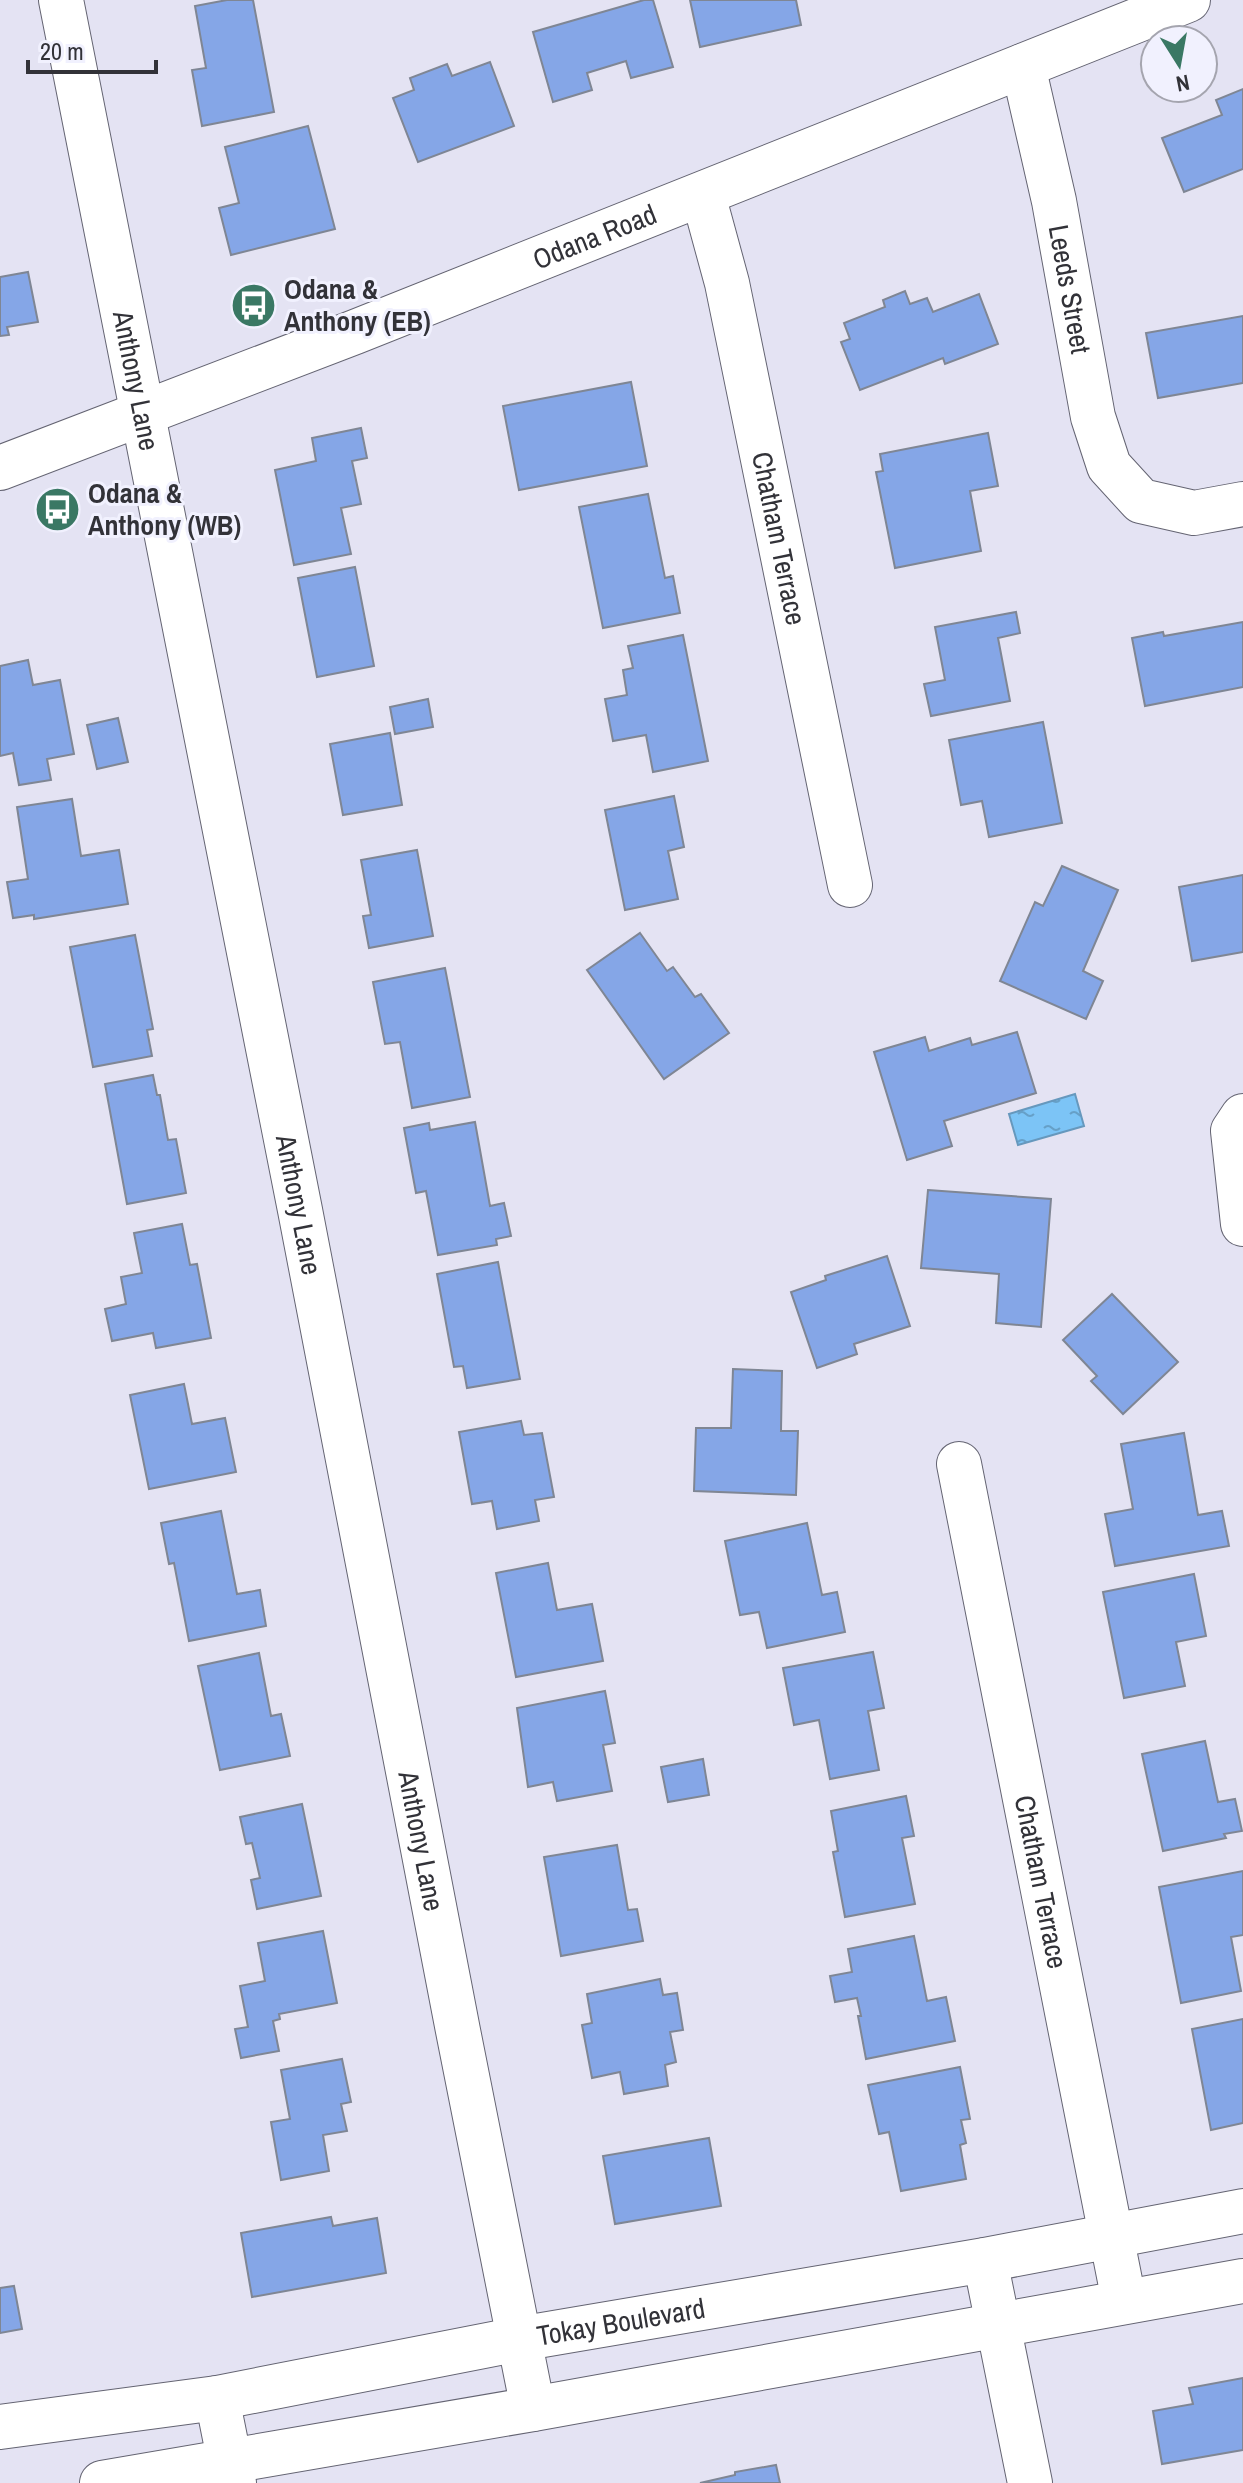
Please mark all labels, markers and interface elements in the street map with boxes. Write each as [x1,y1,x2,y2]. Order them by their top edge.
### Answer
scale bar [28,24,156,74]
north arrow [1139,24,1219,104]
text: 20 m [40,35,84,67]
text: N [1174,68,1192,100]
street label: Odana Road [527,195,662,278]
street label: Leeds Street [1040,222,1100,357]
place label: Odana & Anthony (EB) [284,270,431,340]
bus stop icon: Odana & Anthony (EB) [229,281,277,329]
street label: Anthony Lane [104,306,169,454]
street label: Chatham Terrace [743,449,815,628]
place label: Odana & Anthony (WB) [88,474,241,544]
bus stop icon: Odana & Anthony (WB) [33,485,81,533]
street label: Anthony Lane [267,1130,331,1278]
street label: Anthony Lane [389,1767,453,1914]
street label: Chatham Terrace [1006,1792,1077,1972]
street label: Tokay Boulevard [534,2289,708,2355]

